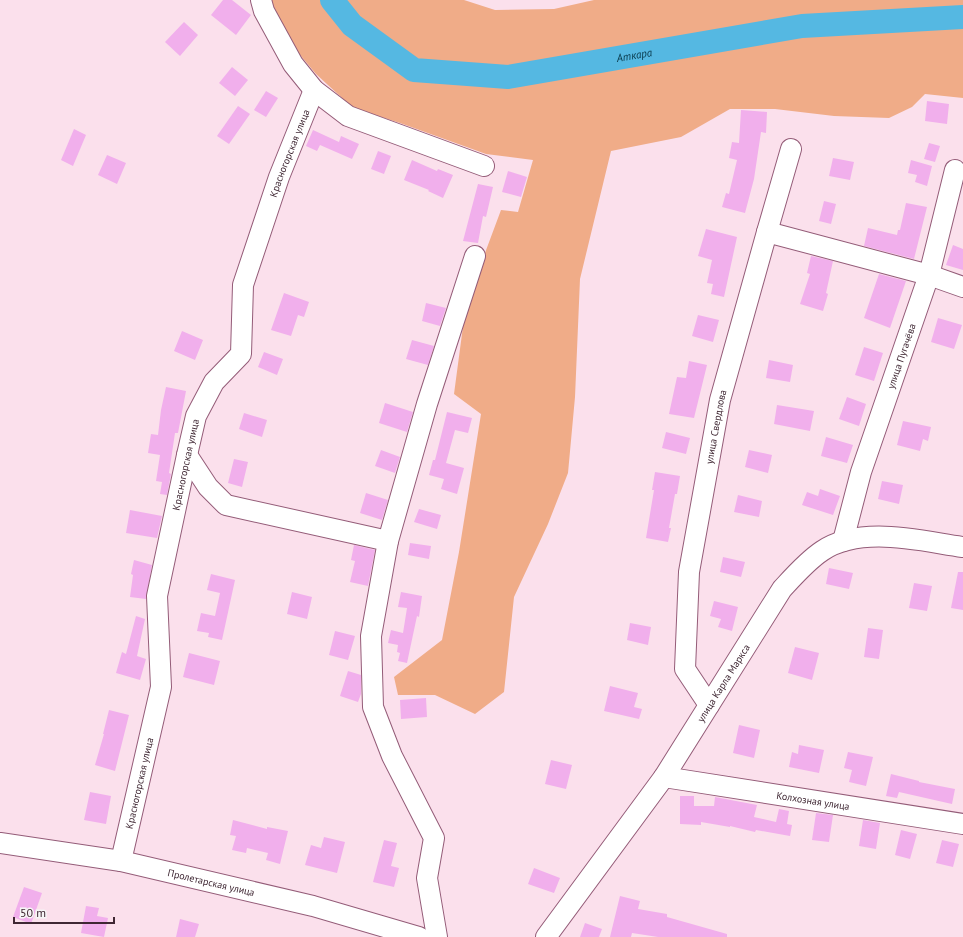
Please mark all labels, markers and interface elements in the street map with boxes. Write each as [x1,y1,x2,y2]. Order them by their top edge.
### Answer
water label: Аткара [614,45,654,65]
street label: Красногорская улица [266,107,312,199]
street label: улица Пугачёва [884,322,918,390]
street label: улица Свердлова [702,388,729,465]
street label: Красногорская улица [169,418,202,512]
street label: улица Карла Маркса [694,641,752,724]
street label: Красногорская улица [122,736,156,830]
street label: Колхозная улица [776,788,851,813]
street label: Пролетарская улица [166,866,256,899]
scale bar [14,899,114,925]
text: 50 m [20,905,46,920]

